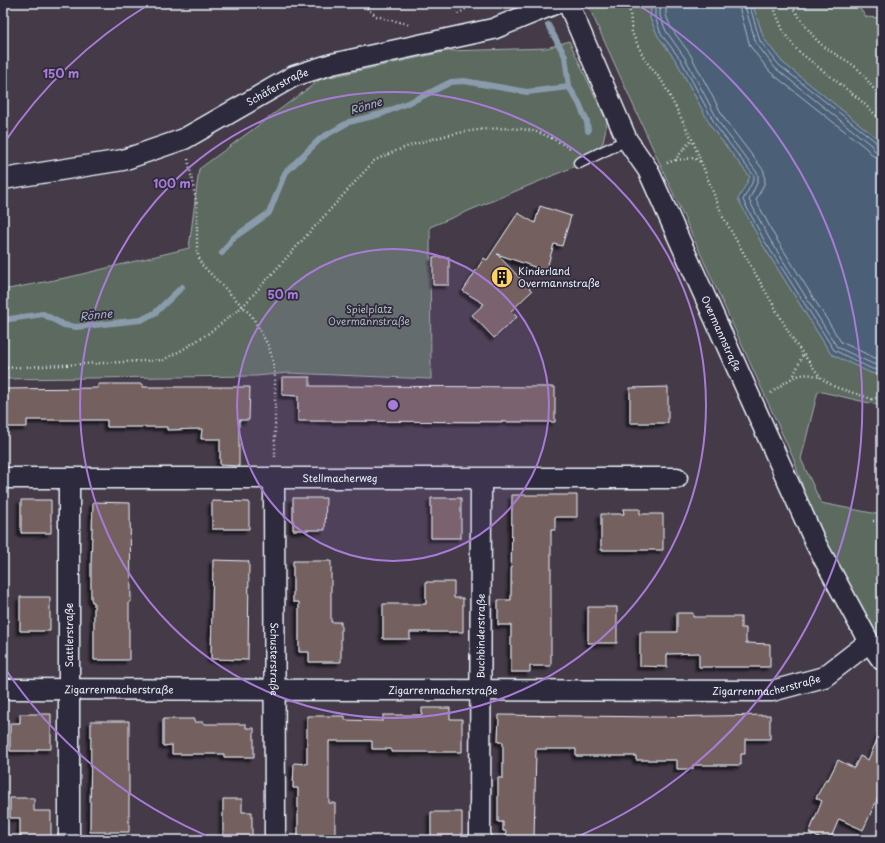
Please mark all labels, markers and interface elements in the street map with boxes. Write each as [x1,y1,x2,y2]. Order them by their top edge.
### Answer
text: 150 m [43,64,79,82]
street label: Schäferstraße [243,64,310,109]
water label: Rönne [348,92,385,118]
text: 100 m [153,174,191,192]
place label: Kinderland Overmannstraße [518,263,600,290]
building icon: Kinderland Overmannstraße [489,264,515,290]
text: 50 m [267,285,299,303]
street label: Overmannstraße [698,293,746,374]
park label: Spielplatz Overmannstraße [328,301,410,328]
water label: Rönne [79,304,114,325]
centre of rings [386,398,400,412]
street label: Stellmacherweg [302,470,378,485]
street label: Buchbinderstraße [472,594,488,678]
street label: Sattlerstraße [61,603,76,667]
street label: Schusterstraße [267,622,283,696]
street label: Zigarrenmacherstraße [712,670,822,698]
street label: Zigarrenmacherstraße [64,681,174,696]
street label: Zigarrenmacherstraße [388,682,498,697]

